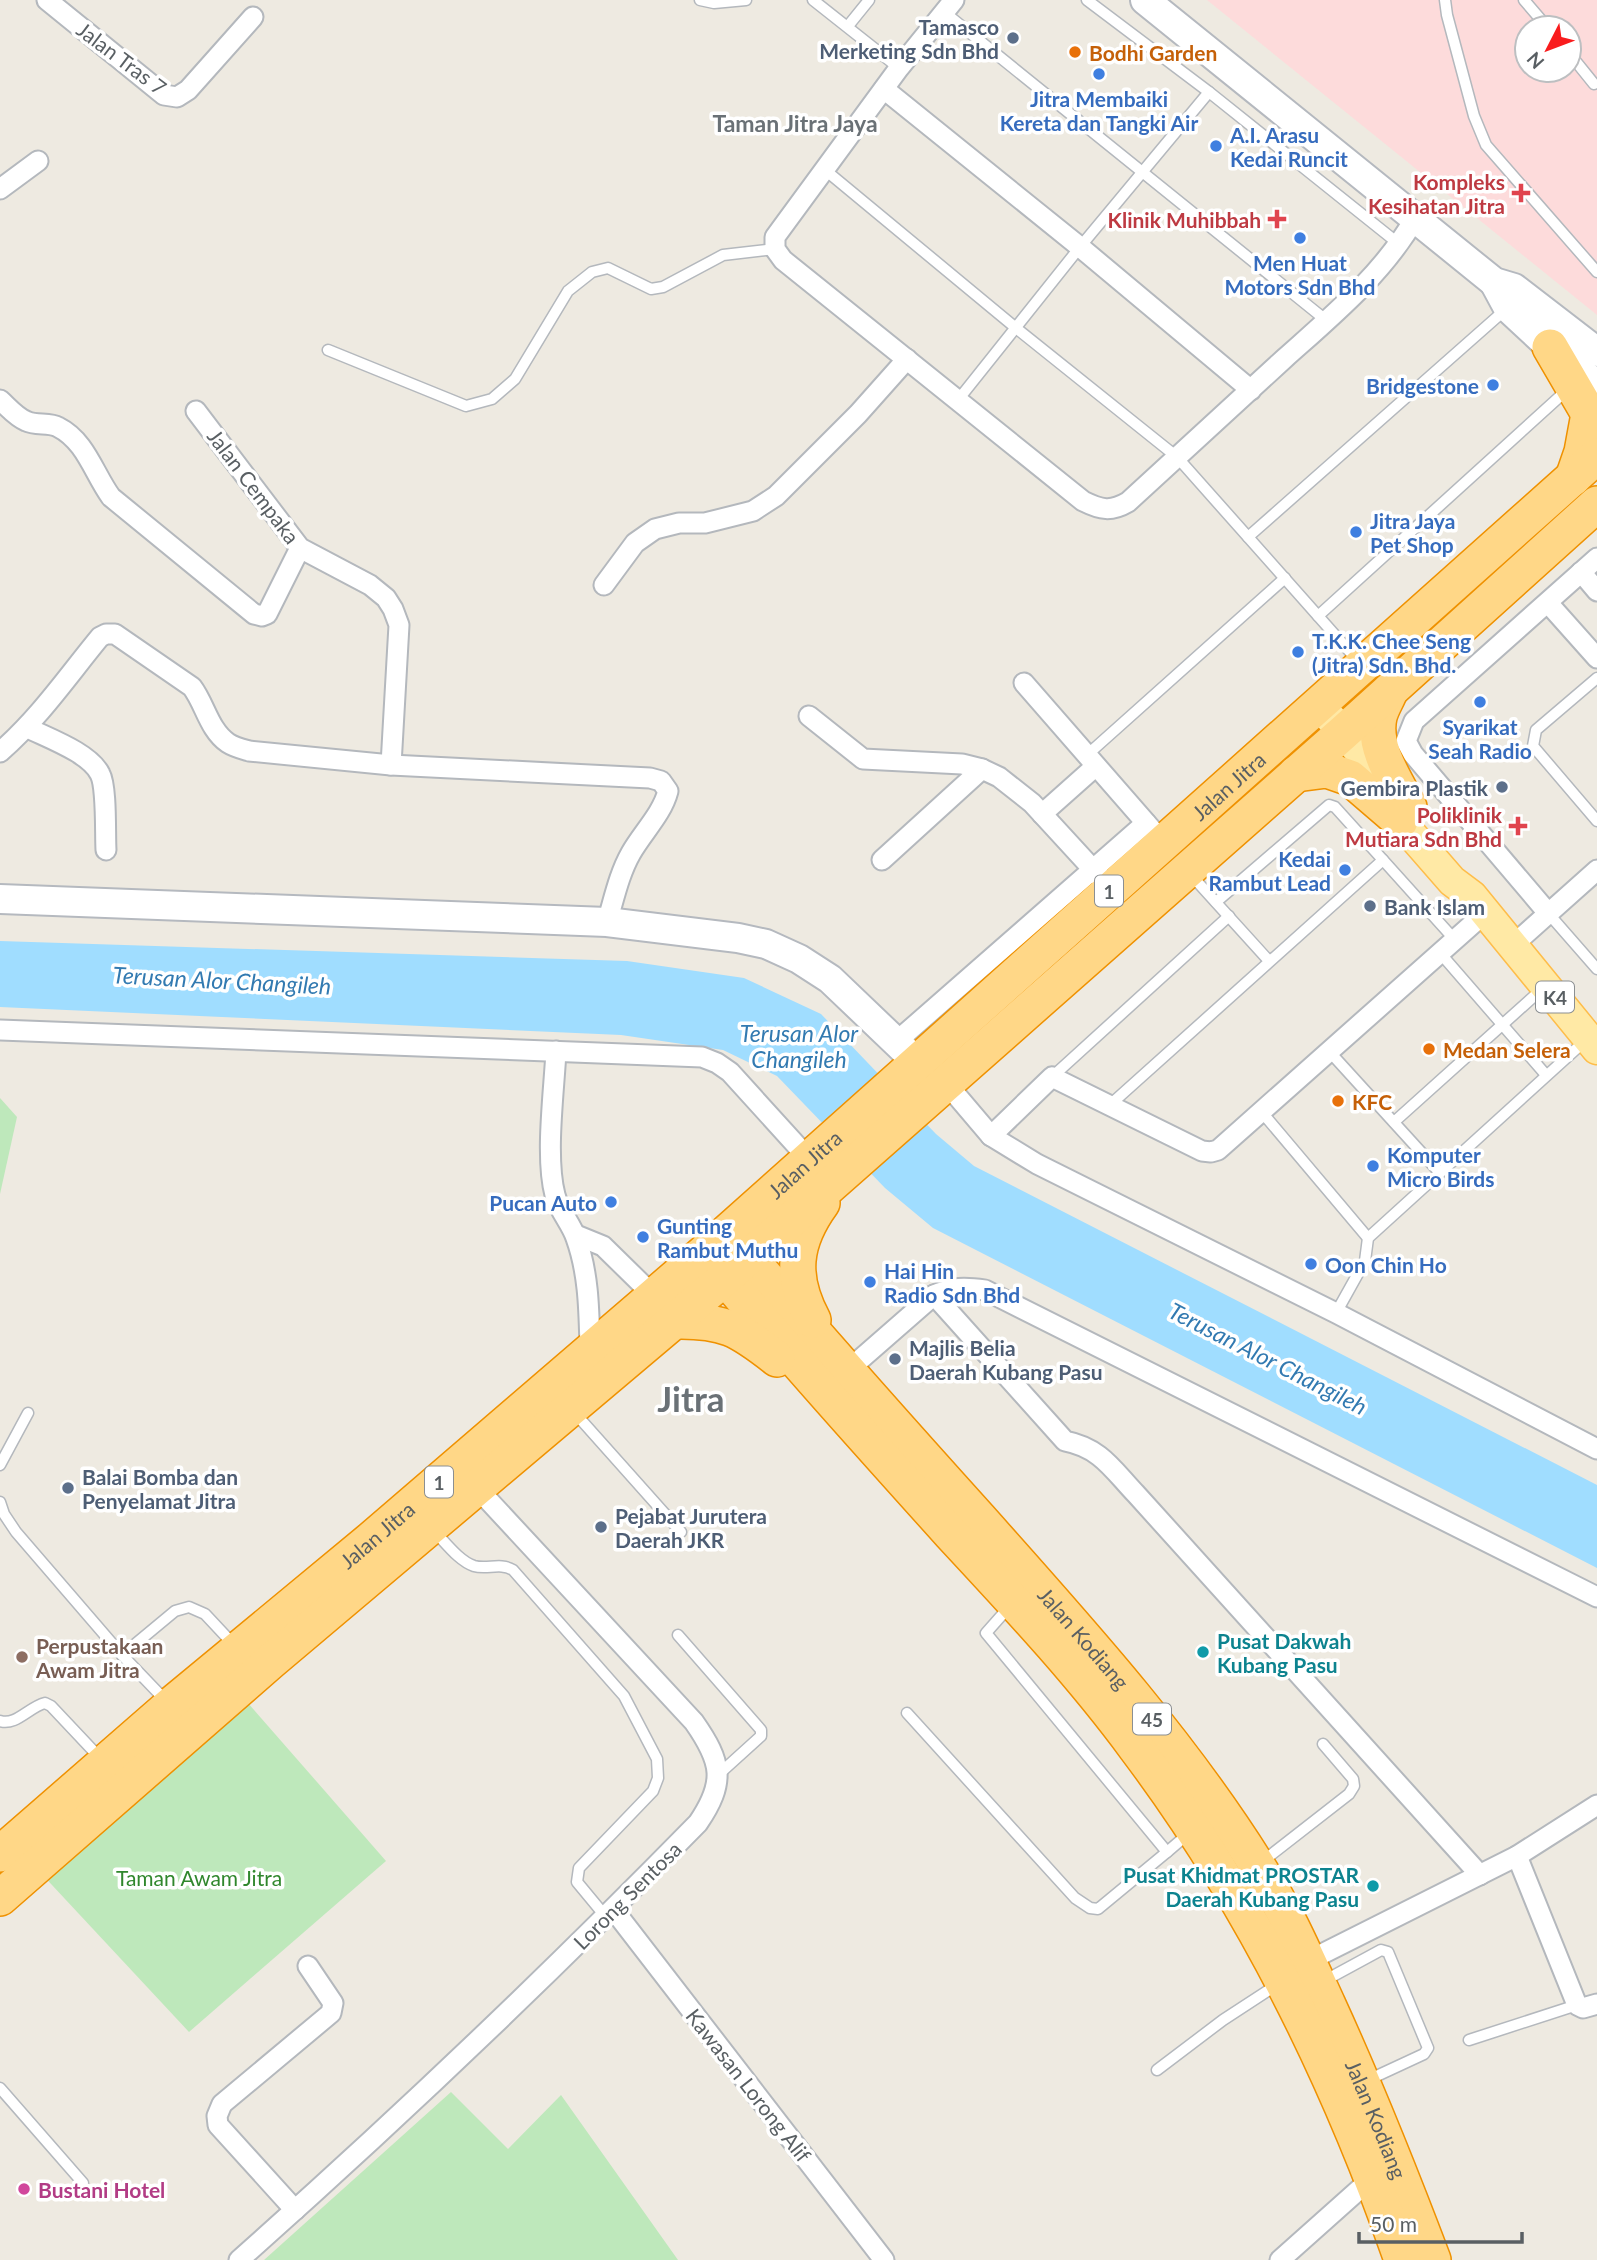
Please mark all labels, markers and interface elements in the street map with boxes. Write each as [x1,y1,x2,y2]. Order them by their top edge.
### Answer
place label: Tamasco Merketing Sdn Bhd [819,14,999,63]
north arrow [1513,14,1583,84]
street label: Jalan Tras 7 [72,16,172,100]
marker: Tamasco Merketing Sdn Bhd [1005,30,1021,46]
place label: Bodhi Garden [1089,40,1217,65]
marker: Bodhi Garden [1067,44,1083,60]
text: N [1522,48,1548,74]
marker: Jitra Membaiki Kereta dan Tangki Air [1091,66,1107,82]
place label: Jitra Membaiki Kereta dan Tangki Air [1000,86,1198,135]
district label: Taman Jitra Jaya [712,109,878,137]
place label: A.I. Arasu Kedai Runcit [1229,122,1348,171]
marker: A.I. Arasu Kedai Runcit [1208,138,1224,154]
place label: Kompleks Kesihatan Jitra [1368,169,1505,218]
marker: Kompleks Kesihatan Jitra [1511,183,1531,203]
place label: Klinik Muhibbah [1108,207,1261,232]
marker: Klinik Muhibbah [1267,209,1287,229]
marker: Men Huat Motors Sdn Bhd [1292,230,1308,246]
place label: Men Huat Motors Sdn Bhd [1224,250,1376,299]
place label: Bridgestone [1366,373,1479,398]
marker: Bridgestone [1485,377,1501,393]
street label: Jalan Cempaka [203,424,305,548]
place label: Jitra Jaya Pet Shop [1370,508,1455,557]
marker: Jitra Jaya Pet Shop [1348,524,1364,540]
place label: T.K.K. Chee Seng (Jitra) Sdn. Bhd. [1312,628,1471,677]
marker: T.K.K. Chee Seng (Jitra) Sdn. Bhd. [1290,644,1306,660]
marker: Syarikat Seah Radio [1472,694,1488,710]
place label: Syarikat Seah Radio [1428,714,1532,763]
street label: Jalan Jitra [1186,746,1270,825]
place label: Gembira Plastik [1341,775,1489,800]
marker: Gembira Plastik [1494,779,1510,795]
place label: Poliklinik Mutiara Sdn Bhd [1345,802,1503,851]
marker: Poliklinik Mutiara Sdn Bhd [1508,816,1528,836]
place label: Kedai Rambut Lead [1209,846,1331,895]
marker: Kedai Rambut Lead [1337,862,1353,878]
road number: 1 [1095,876,1123,906]
place label: Bank Islam [1384,894,1485,919]
marker: Bank Islam [1362,898,1378,914]
water label: Terusan Alor Changileh [112,960,332,1000]
road number: K4 [1536,981,1574,1012]
water label: Terusan Alor Changileh [740,1019,859,1073]
place label: Medan Selera [1443,1037,1571,1062]
marker: Medan Selera [1421,1041,1437,1057]
place label: KFC [1352,1089,1392,1114]
marker: KFC [1330,1093,1346,1109]
street label: Jalan Jitra [762,1124,846,1203]
place label: Komputer Micro Birds [1387,1142,1495,1191]
marker: Komputer Micro Birds [1365,1158,1381,1174]
place label: Pucan Auto [489,1190,597,1215]
marker: Pucan Auto [603,1194,619,1210]
place label: Gunting Rambut Muthu [657,1213,798,1262]
marker: Gunting Rambut Muthu [635,1229,651,1245]
place label: Oon Chin Ho [1325,1252,1447,1277]
marker: Oon Chin Ho [1303,1256,1319,1272]
place label: Hai Hin Radio Sdn Bhd [884,1258,1020,1307]
marker: Hai Hin Radio Sdn Bhd [862,1274,878,1290]
water label: Terusan Alor Changileh [1164,1296,1372,1420]
place label: Majlis Belia Daerah Kubang Pasu [909,1335,1103,1384]
marker: Majlis Belia Daerah Kubang Pasu [887,1351,903,1367]
district label: Jitra [657,1377,725,1419]
place label: Balai Bomba dan Penyelamat Jitra [82,1464,238,1513]
road number: 1 [425,1466,453,1498]
marker: Balai Bomba dan Penyelamat Jitra [60,1480,76,1496]
street label: Jalan Jitra [334,1496,419,1573]
place label: Pejabat Jurutera Daerah JKR [615,1503,767,1552]
marker: Pejabat Jurutera Daerah JKR [593,1519,609,1535]
street label: Jalan Kodiang [1034,1582,1135,1694]
place label: Pusat Dakwah Kubang Pasu [1217,1628,1351,1677]
place label: Perpustakaan Awam Jitra [35,1633,163,1682]
marker: Pusat Dakwah Kubang Pasu [1195,1644,1211,1660]
marker: Perpustakaan Awam Jitra [14,1649,30,1665]
road number: 45 [1133,1704,1171,1735]
street label: Lorong Sentosa [568,1836,686,1954]
place label: Pusat Khidmat PROSTAR Daerah Kubang Pasu [1123,1862,1359,1911]
park label: Taman Awam Jitra [116,1865,282,1890]
marker: Pusat Khidmat PROSTAR Daerah Kubang Pasu [1365,1878,1381,1894]
street label: Kawasan Lorong Alif [681,2003,817,2167]
street label: Jalan Kodiang [1341,2056,1413,2182]
place label: Bustani Hotel [38,2177,165,2202]
marker: Bustani Hotel [16,2181,32,2197]
scale bar [1359,2200,1522,2244]
text: 50 m [1370,2211,1417,2236]

